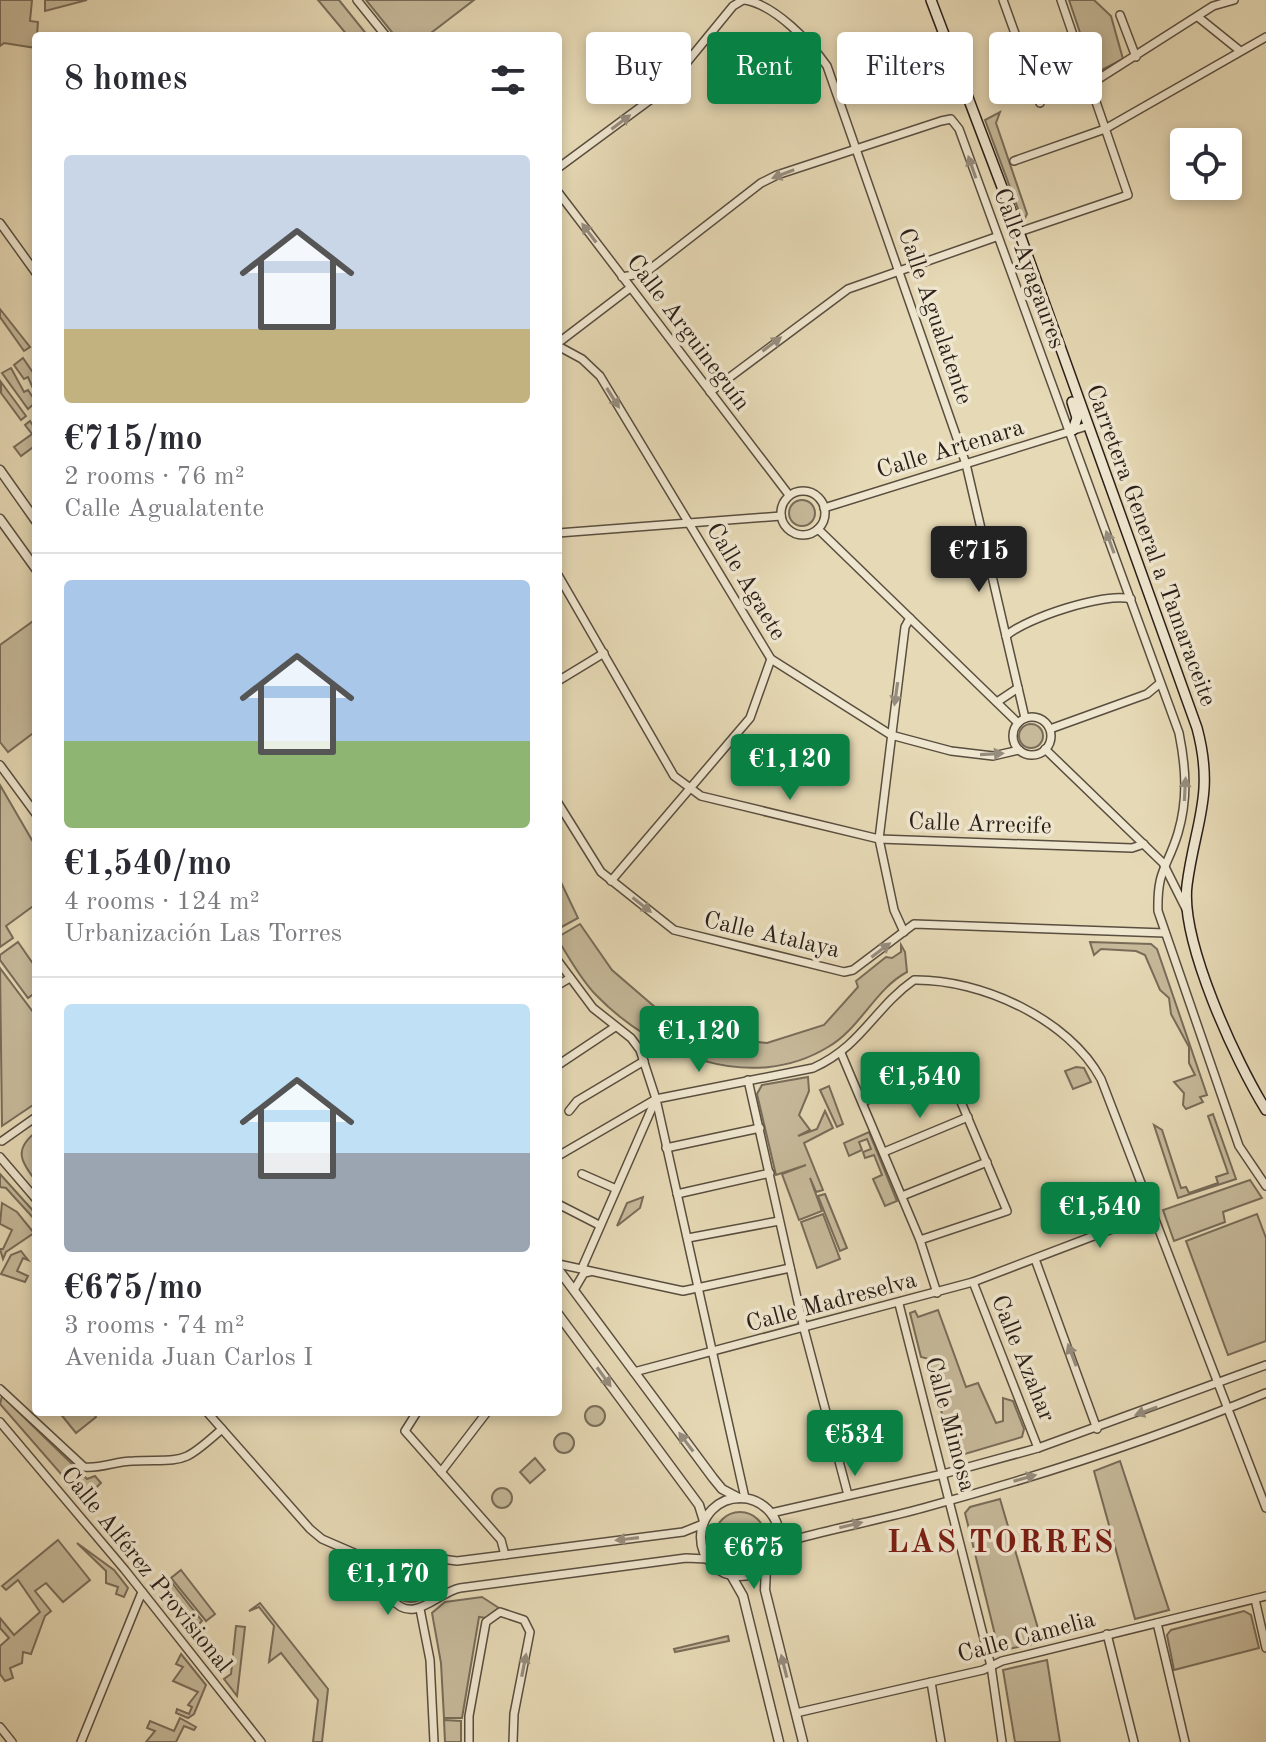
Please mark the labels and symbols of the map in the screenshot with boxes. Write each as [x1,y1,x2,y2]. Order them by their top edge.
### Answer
one-way arrow [610,114,631,130]
one-way arrow [966,155,978,179]
one-way arrow [770,168,794,181]
street label: Calle Ayagaures [988,185,1068,352]
one-way arrow [581,222,597,244]
street label: Calle Agualatente [893,225,976,408]
street label: Calle Arguineguín [621,251,754,416]
one-way arrow [761,337,782,353]
street label: Carretera General a Tamaraceite [1081,382,1220,710]
one-way arrow [606,387,620,409]
street label: Calle Artenara [874,416,1027,484]
street label: Calle Agaete [701,519,790,645]
pin: €715 [932,526,1026,594]
one-way arrow [1103,530,1116,554]
one-way arrow [889,682,902,707]
pin: €1,120 [725,734,855,802]
one-way arrow [980,747,1005,760]
one-way arrow [1179,777,1192,802]
street label: Calle Arrecife [908,810,1052,839]
one-way arrow [632,897,652,913]
street label: Calle Atalaya [701,909,842,963]
one-way arrow [871,942,891,958]
pin: €1,120 [634,1006,764,1074]
pin: €1,540 [855,1052,985,1120]
pin: €1,540 [1035,1182,1165,1250]
street label: Calle Madreselva [744,1269,920,1337]
street label: Calle Azahar [986,1292,1058,1426]
one-way arrow [1065,1343,1077,1367]
street label: Calle Mimosa [920,1355,979,1495]
one-way arrow [596,1366,612,1388]
one-way arrow [1134,1405,1158,1418]
pin: €534 [808,1410,902,1478]
one-way arrow [679,1432,695,1452]
street label: Calle Alférez Provisional [55,1463,236,1678]
one-way arrow [1013,1471,1037,1484]
one-way arrow [839,1518,864,1531]
pin: €675 [707,1523,801,1591]
district label: LAS TORRES [887,1528,1115,1560]
one-way arrow [614,1533,639,1546]
pin: €1,170 [323,1549,453,1617]
street label: Calle Camelia [955,1608,1098,1668]
one-way arrow [518,1652,530,1677]
one-way arrow [778,1654,790,1679]

